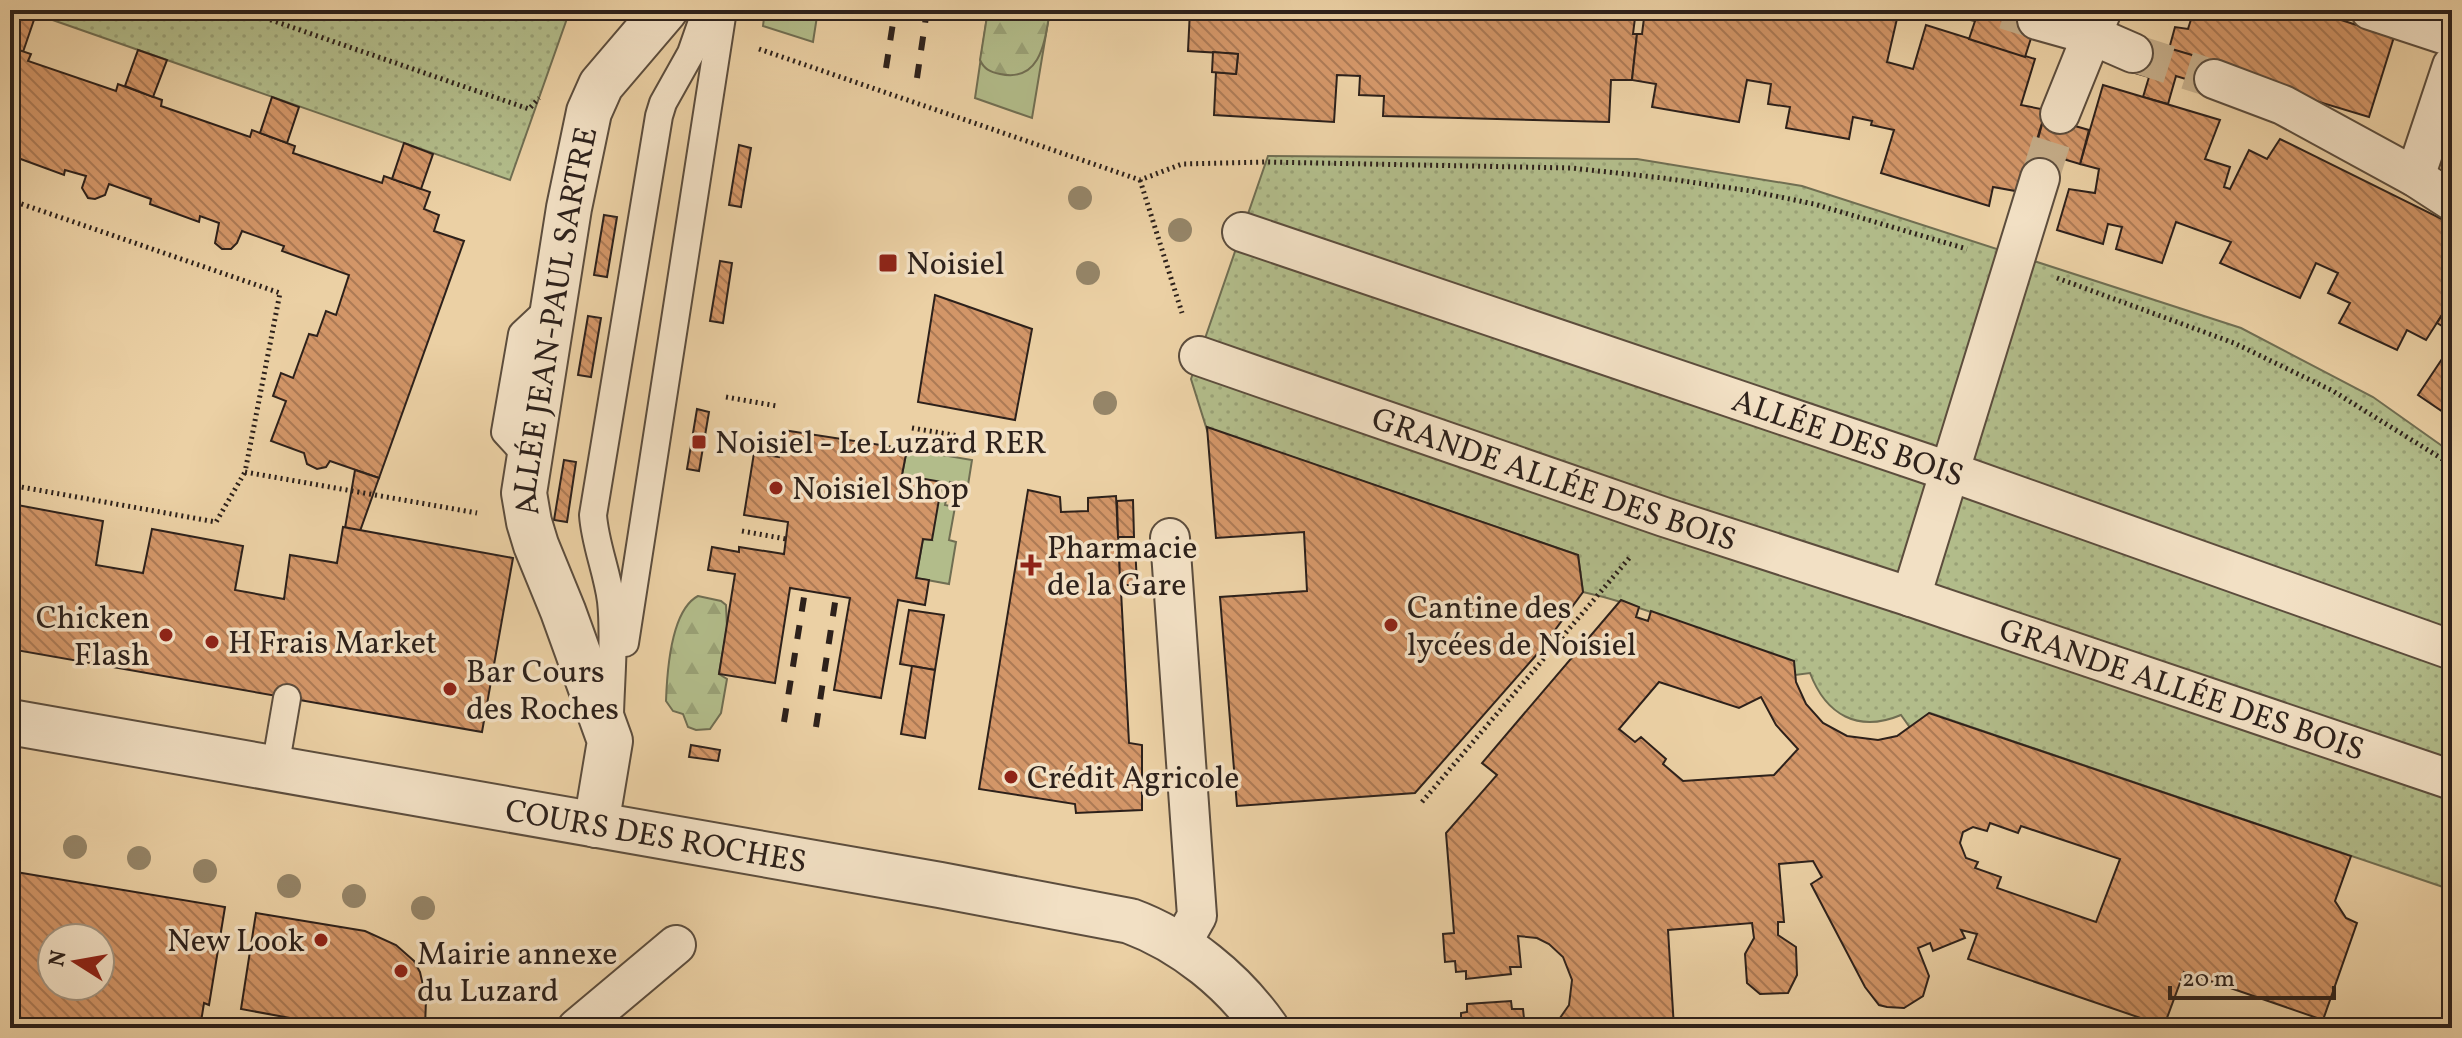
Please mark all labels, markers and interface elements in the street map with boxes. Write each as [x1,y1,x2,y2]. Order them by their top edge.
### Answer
street label: ALLÉE JEAN-PAUL SARTRE [505,123,610,519]
place label: Noisiel [906,244,1004,288]
marker: Noisiel [877,252,899,274]
street label: ALLÉE DES BOIS [1725,380,1969,500]
street label: GRANDE ALLÉE DES BOIS [1365,398,1742,564]
place label: Noisiel - Le Luzard RER [715,423,1047,467]
marker: Noisiel - Le Luzard RER [690,433,708,451]
place label: Noisiel Shop [792,469,969,513]
marker: Noisiel Shop [767,479,785,497]
place label: Pharmacie de la Gare [1047,528,1197,609]
marker: Pharmacie de la Gare [1022,556,1040,574]
place label: Cantine des lycées de Noisiel [1407,588,1636,669]
place label: Chicken Flash [36,598,150,679]
street label: GRANDE ALLÉE DES BOIS [1993,609,2370,774]
marker: Cantine des lycées de Noisiel [1382,616,1400,634]
place label: H Frais Market [228,623,437,667]
marker: Chicken Flash [157,626,175,644]
marker: H Frais Market [203,633,221,651]
place label: Bar Cours des Roches [466,652,619,733]
marker: Bar Cours des Roches [441,680,459,698]
place label: Crédit Agricole [1027,758,1239,802]
marker: Crédit Agricole [1002,768,1020,786]
street label: COURS DES ROCHES [502,790,810,886]
place label: New Look [167,921,305,965]
north arrow [36,922,116,1002]
marker: New Look [312,931,330,949]
place label: Mairie annexe du Luzard [417,934,617,1015]
text: N [42,948,76,969]
scale bar [2170,950,2334,1000]
marker: Mairie annexe du Luzard [392,962,410,980]
text: 20 m [2182,963,2235,997]

